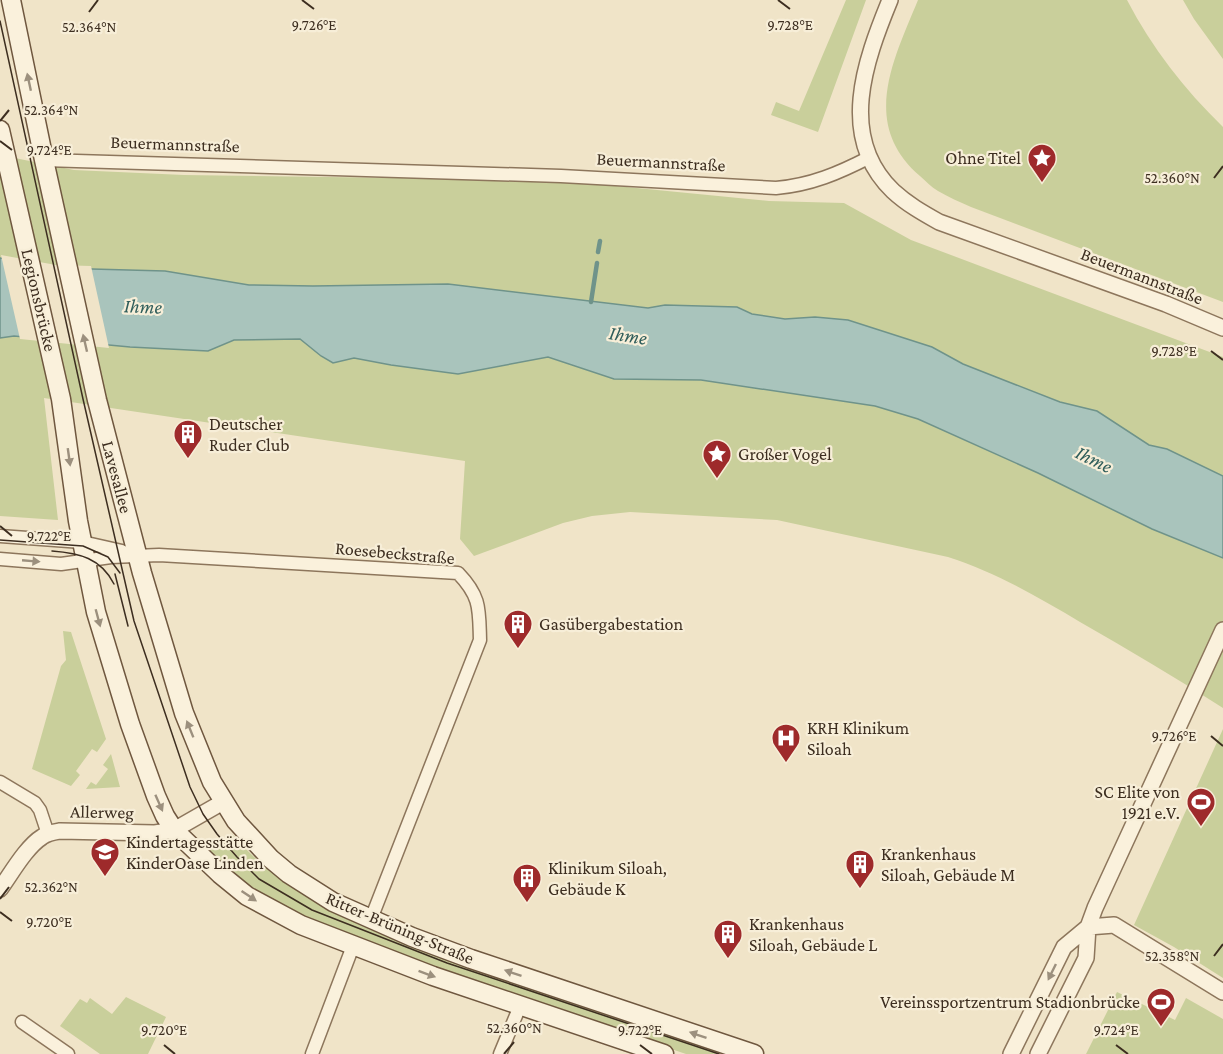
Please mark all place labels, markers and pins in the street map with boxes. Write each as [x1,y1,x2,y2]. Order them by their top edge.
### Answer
place icon: Ohne Titel [1026,142,1058,184]
place label: Ohne Titel [945,148,1021,168]
place label: Deutscher Ruder Club [209,414,290,455]
building icon: Deutscher Ruder Club [172,418,204,460]
place icon: Großer Vogel [701,438,733,480]
place label: Großer Vogel [738,444,832,464]
building icon: Gasübergabestation [502,608,534,650]
place label: Gasübergabestation [539,614,684,634]
place label: KRH Klinikum Siloah [807,718,910,759]
hospital icon: KRH Klinikum Siloah [770,722,802,764]
place label: SC Elite von 1921 e.V. [1095,782,1180,823]
sports icon: SC Elite von 1921 e.V. [1185,786,1217,828]
place label: Kindertagesstätte KinderOase Linden [126,832,264,873]
school or university icon: Kindertagesstätte KinderOase Linden [89,836,121,878]
place label: Krankenhaus Siloah, Gebäude M [881,844,1015,885]
building icon: Krankenhaus Siloah, Gebäude M [844,848,876,890]
place label: Klinikum Siloah, Gebäude K [548,858,667,899]
building icon: Klinikum Siloah, Gebäude K [511,862,543,904]
place label: Krankenhaus Siloah, Gebäude L [749,914,877,955]
building icon: Krankenhaus Siloah, Gebäude L [712,918,744,960]
sports icon: Vereinssportzentrum Stadionbrücke [1145,986,1177,1028]
place label: Vereinssportzentrum Stadionbrücke [880,992,1140,1012]

